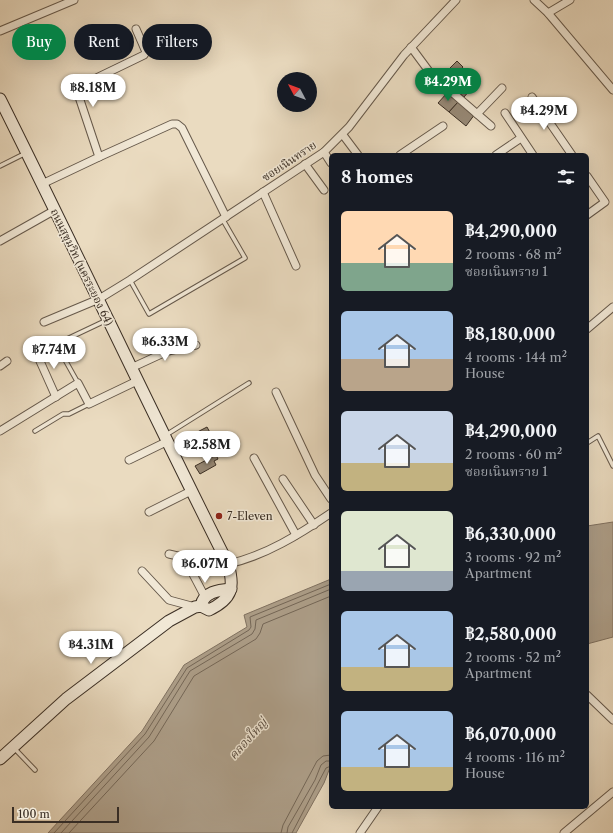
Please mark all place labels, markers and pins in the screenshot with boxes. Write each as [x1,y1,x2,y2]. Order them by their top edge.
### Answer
pin: ฿4.29M [415,68,481,102]
pin: ฿8.18M [60,74,126,108]
pin: ฿4.29M [511,97,577,131]
pin: ฿6.33M [132,328,198,362]
pin: ฿7.74M [21,336,87,370]
pin: ฿2.58M [174,431,240,465]
place label: 7-Eleven [227,509,273,523]
marker: 7-Eleven [214,511,224,521]
pin: ฿6.07M [172,550,238,584]
pin: ฿4.31M [58,631,124,665]

